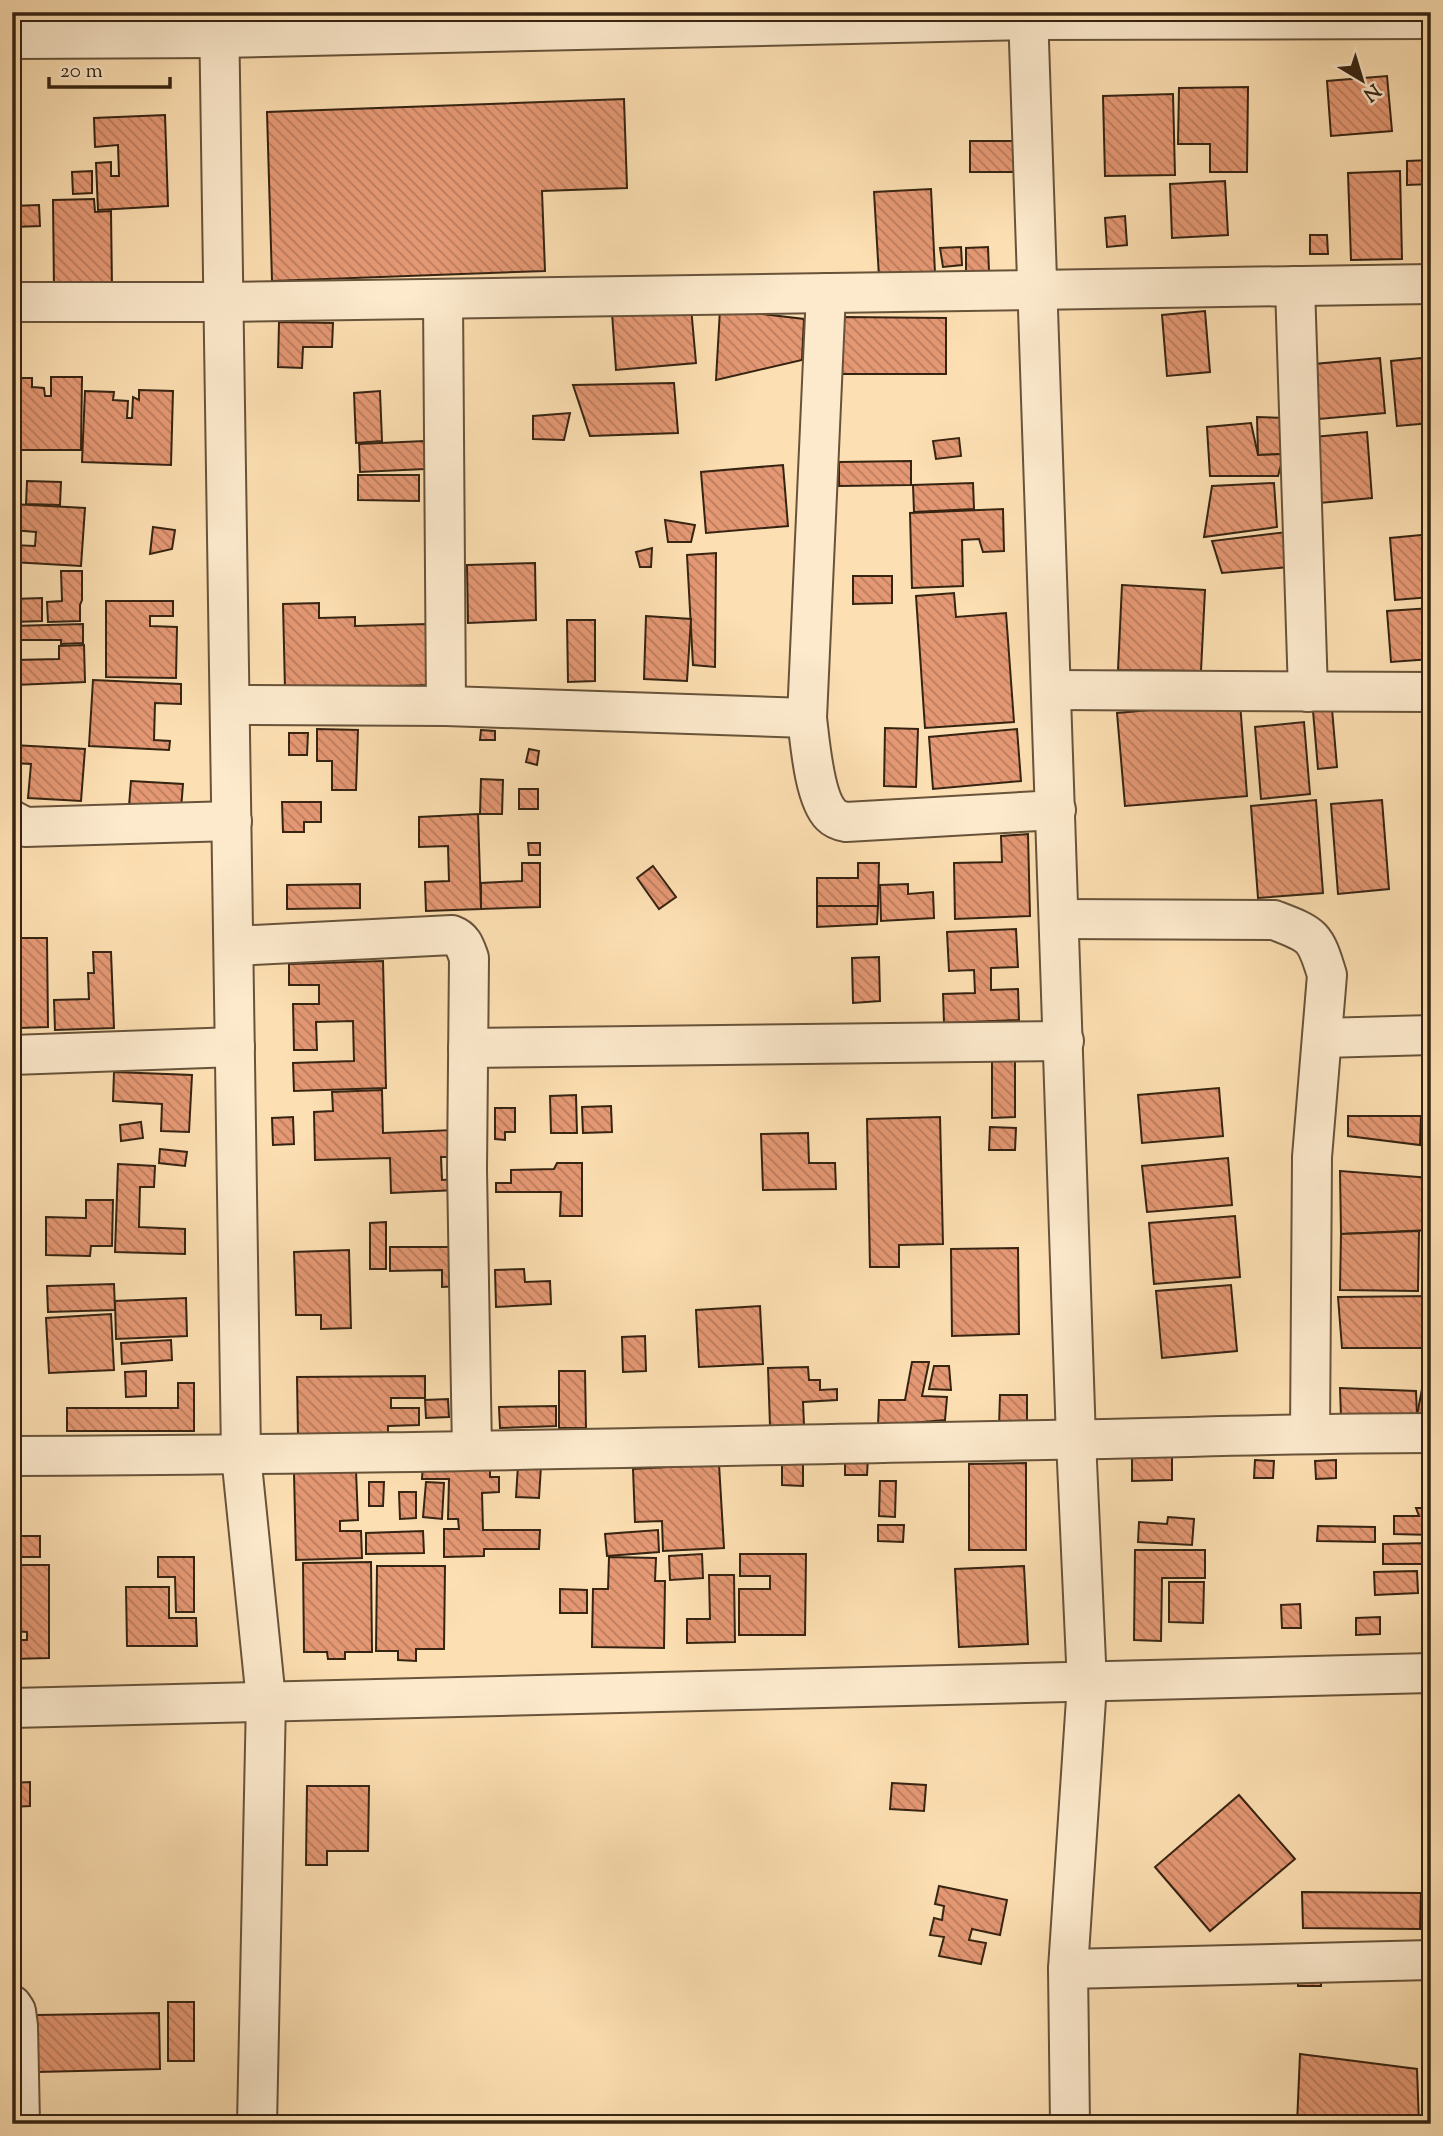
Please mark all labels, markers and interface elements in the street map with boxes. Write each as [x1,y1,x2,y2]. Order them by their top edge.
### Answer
scale bar [49,46,170,90]
north arrow [1328,46,1398,116]
text: 20 m [60,57,103,87]
text: N [1357,76,1385,107]

